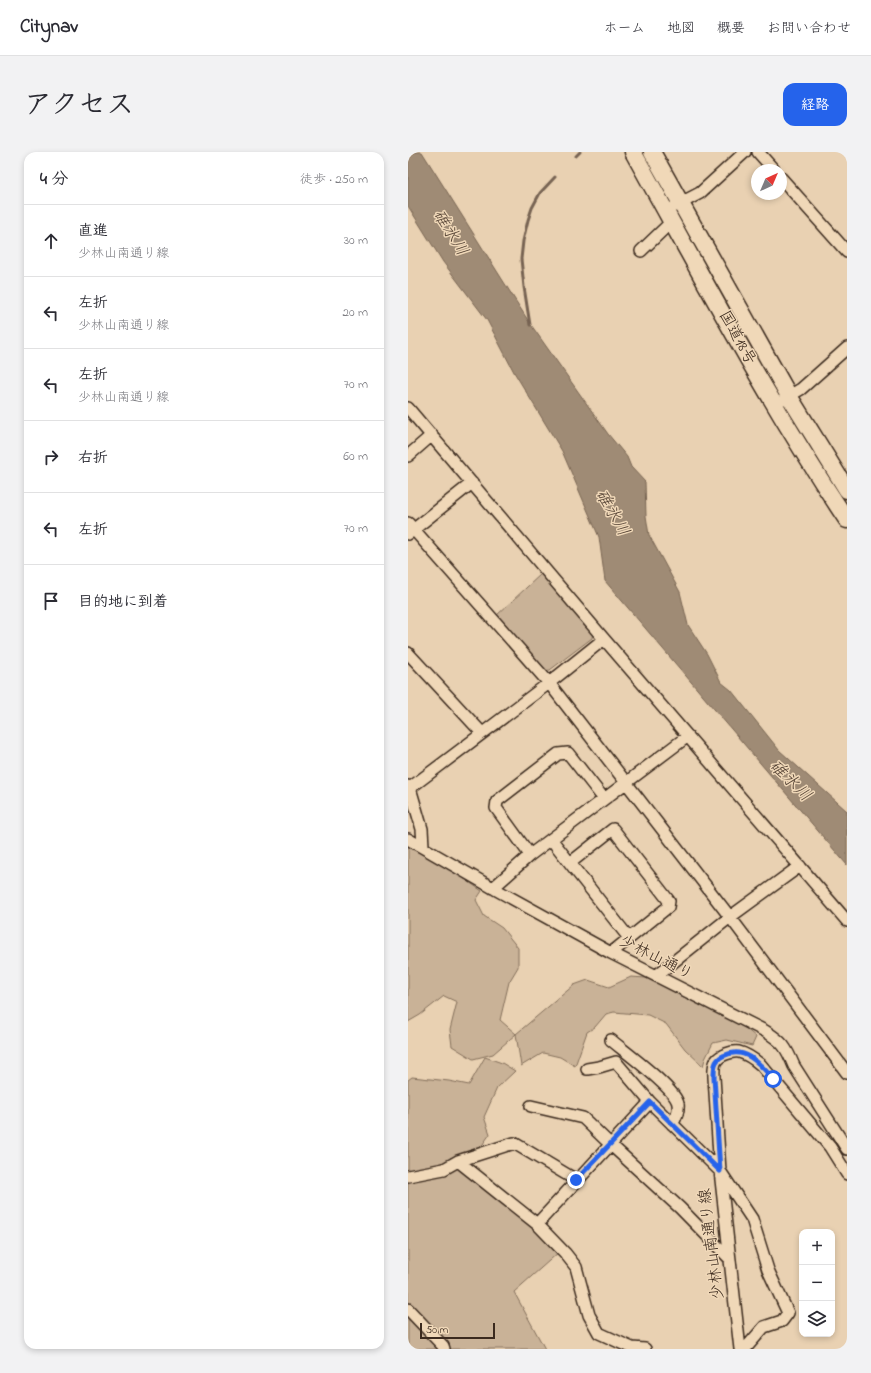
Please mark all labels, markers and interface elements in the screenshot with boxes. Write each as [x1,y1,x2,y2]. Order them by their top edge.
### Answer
text: Citynav [20,14,78,41]
text: ホーム [604,18,645,39]
text: 地図 [667,18,695,39]
text: 概要 [717,18,745,39]
text: お問い合わせ [767,18,851,39]
button: 経路 [783,83,847,126]
text: アクセス [24,86,134,127]
north arrow [751,164,787,200]
text: 4 分 [40,167,68,192]
text: 徒歩 · 250 m [300,170,368,189]
water label: 碓氷川 [426,205,474,261]
text: 直進 [78,220,108,242]
icon: ahead [40,230,62,252]
text: 30 m [344,231,368,250]
text: 少林山南通り線 [78,244,169,263]
text: 左折 [78,292,108,314]
icon: left [40,302,62,324]
text: 20 m [343,303,368,322]
street label: 国道18号 [712,306,762,370]
text: 少林山南通り線 [78,316,169,335]
text: 左折 [78,364,108,386]
icon: left [40,374,62,396]
text: 70 m [344,375,368,394]
text: 少林山南通り線 [78,388,169,407]
icon: right [40,446,62,468]
text: 右折 [78,447,108,469]
text: 60 m [343,447,368,466]
water label: 碓氷川 [588,485,636,541]
icon: left [40,518,62,540]
text: 左折 [78,519,108,541]
text: 70 m [344,519,368,538]
icon: arrive [40,590,62,612]
text: 目的地に到着 [78,591,168,613]
water label: 碓氷川 [763,754,817,808]
street label: 少林山通り [615,929,697,987]
route start [764,1070,782,1088]
route end [567,1171,585,1189]
street label: 少林山南通り線 [693,1187,731,1301]
map controls [799,1229,835,1337]
button: + [799,1229,835,1265]
button: − [799,1265,835,1301]
button: layers [799,1301,835,1337]
scale bar [420,1321,495,1340]
text: 50 m [426,1322,448,1338]

